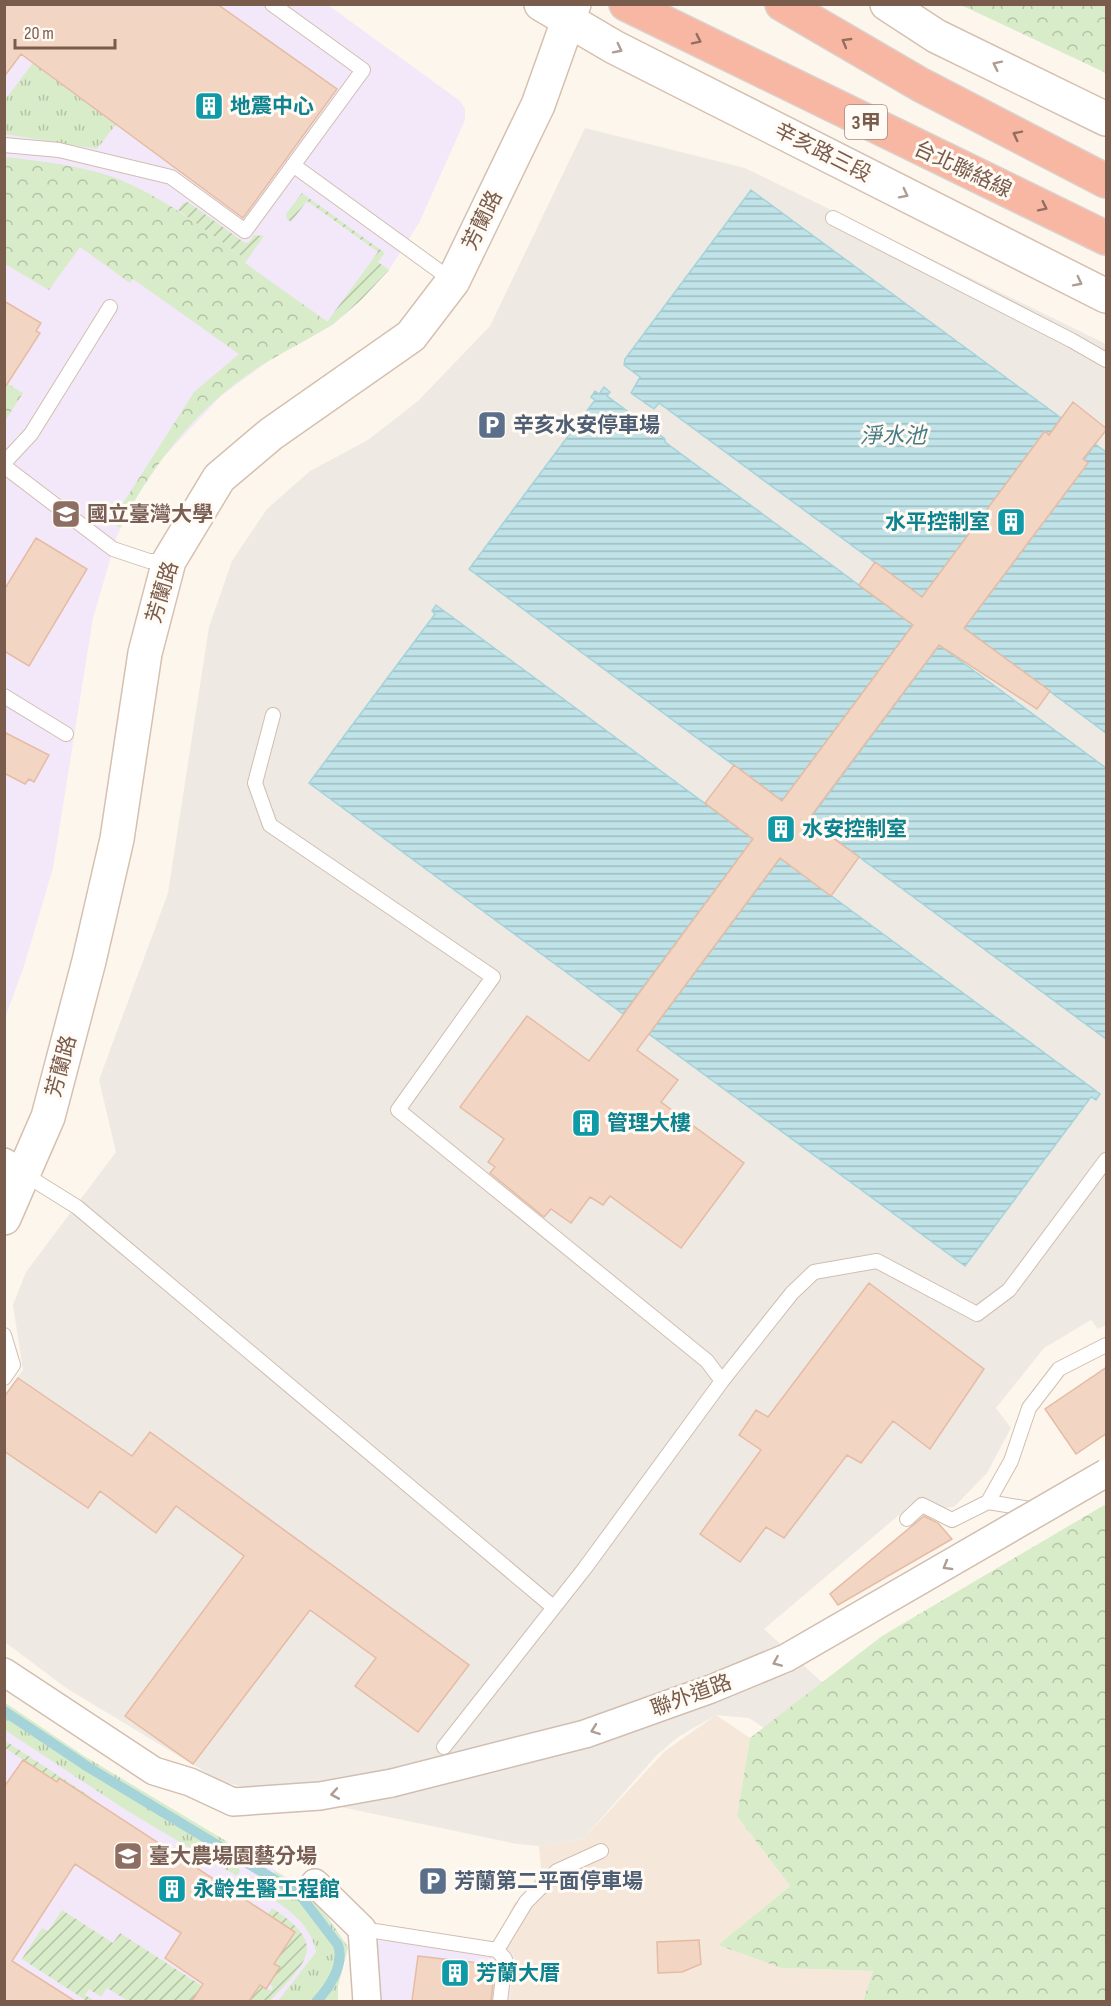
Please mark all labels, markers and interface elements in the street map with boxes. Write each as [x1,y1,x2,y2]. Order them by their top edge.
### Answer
scale bar [15,12,116,50]
text: 20 m [24,23,54,44]
one-way arrow [691,33,702,44]
one-way arrow [842,37,852,49]
one-way arrow [612,42,622,53]
one-way arrow [993,61,1004,73]
building icon: 地震中心 [193,90,225,122]
place label: 地震中心 [230,94,314,119]
road number: 3甲 [845,105,887,139]
street label: 辛亥路三段 [770,117,875,187]
one-way arrow [1013,131,1024,142]
street label: 台北聯絡線 [910,136,1016,203]
street label: 芳蘭路 [457,186,507,254]
one-way arrow [898,186,909,198]
one-way arrow [1037,199,1048,211]
one-way arrow [1072,274,1083,286]
parking icon: 辛亥水安停車場 [476,409,508,441]
place label: 辛亥水安停車場 [513,413,660,438]
water label: 淨水池 [860,423,928,450]
school or university icon: 國立臺灣大學 [50,498,82,530]
place label: 國立臺灣大學 [87,502,213,527]
building icon: 水平控制室 [995,506,1027,538]
place label: 水平控制室 [885,510,990,535]
street label: 芳蘭路 [141,558,184,626]
building icon: 水安控制室 [765,813,797,845]
place label: 水安控制室 [802,817,907,842]
street label: 芳蘭路 [41,1032,82,1100]
building icon: 管理大樓 [570,1107,602,1139]
place label: 管理大樓 [607,1111,691,1136]
one-way arrow [943,1559,953,1571]
one-way arrow [773,1655,784,1667]
street label: 聯外道路 [647,1669,735,1722]
one-way arrow [590,1723,601,1736]
one-way arrow [330,1787,340,1800]
school or university icon: 臺大農場園藝分場 [112,1840,144,1872]
place label: 臺大農場園藝分場 [149,1844,317,1869]
parking icon: 芳蘭第二平面停車場 [417,1865,449,1897]
place label: 芳蘭第二平面停車場 [454,1869,643,1894]
building icon: 永齡生醫工程館 [156,1873,188,1905]
place label: 永齡生醫工程館 [193,1877,340,1902]
building icon: 芳蘭大厝 [439,1957,471,1989]
place label: 芳蘭大厝 [476,1961,560,1986]

